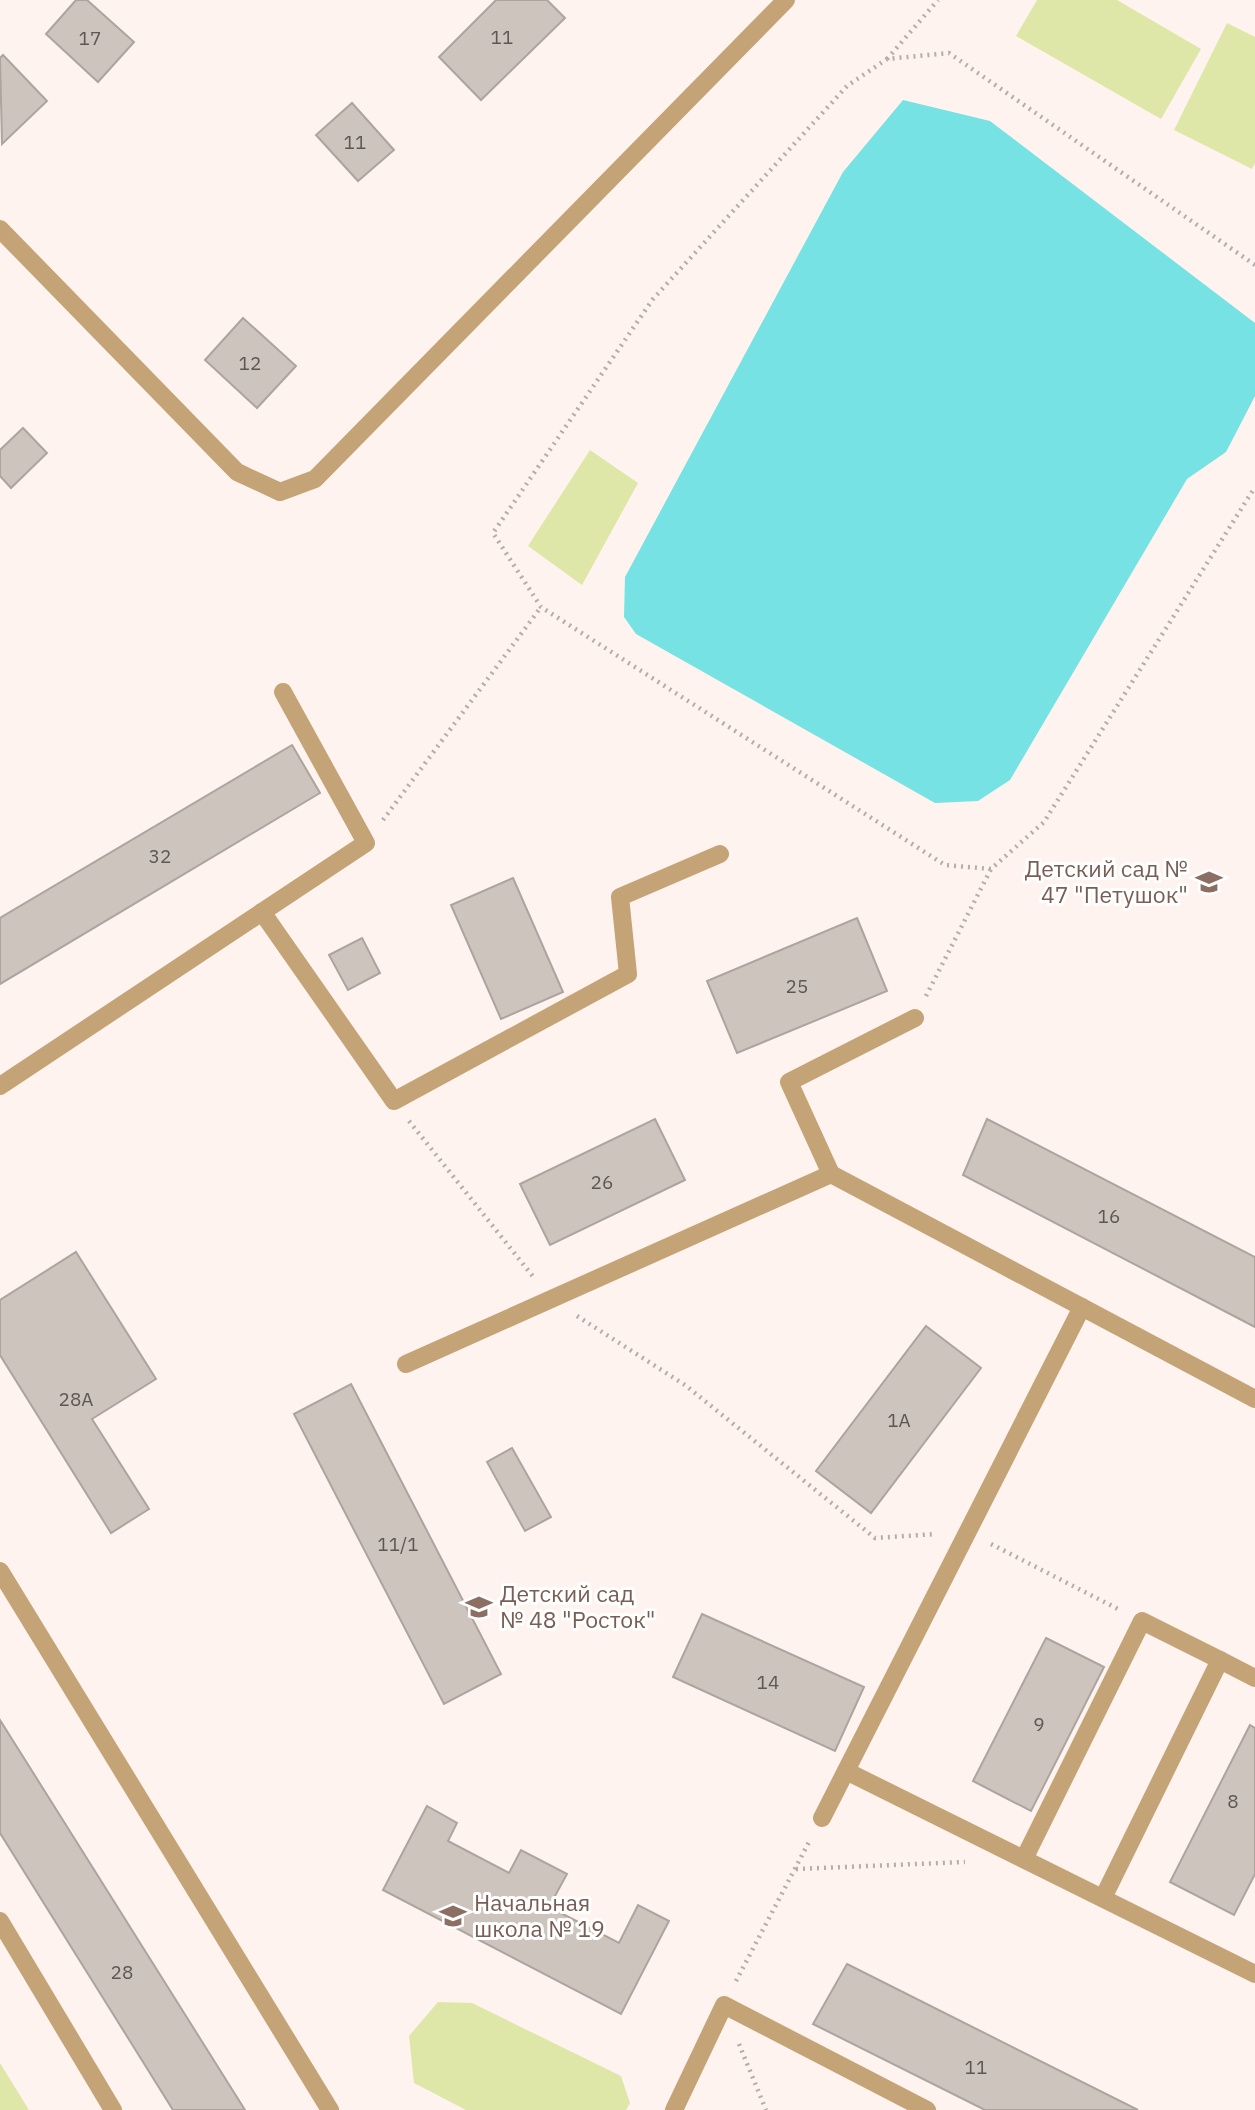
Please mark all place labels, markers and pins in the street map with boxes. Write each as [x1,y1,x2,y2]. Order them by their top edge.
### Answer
place label: Детский сад № 47 "Петушок" [1025,853,1188,909]
school or university icon: Детский сад № 47 "Петушок" [1194,867,1224,897]
place label: Детский сад № 48 "Росток" [500,1578,655,1634]
school or university icon: Детский сад № 48 "Росток" [464,1592,494,1622]
place label: Начальная школа № 19 [474,1887,605,1943]
school or university icon: Начальная школа № 19 [438,1901,468,1931]

